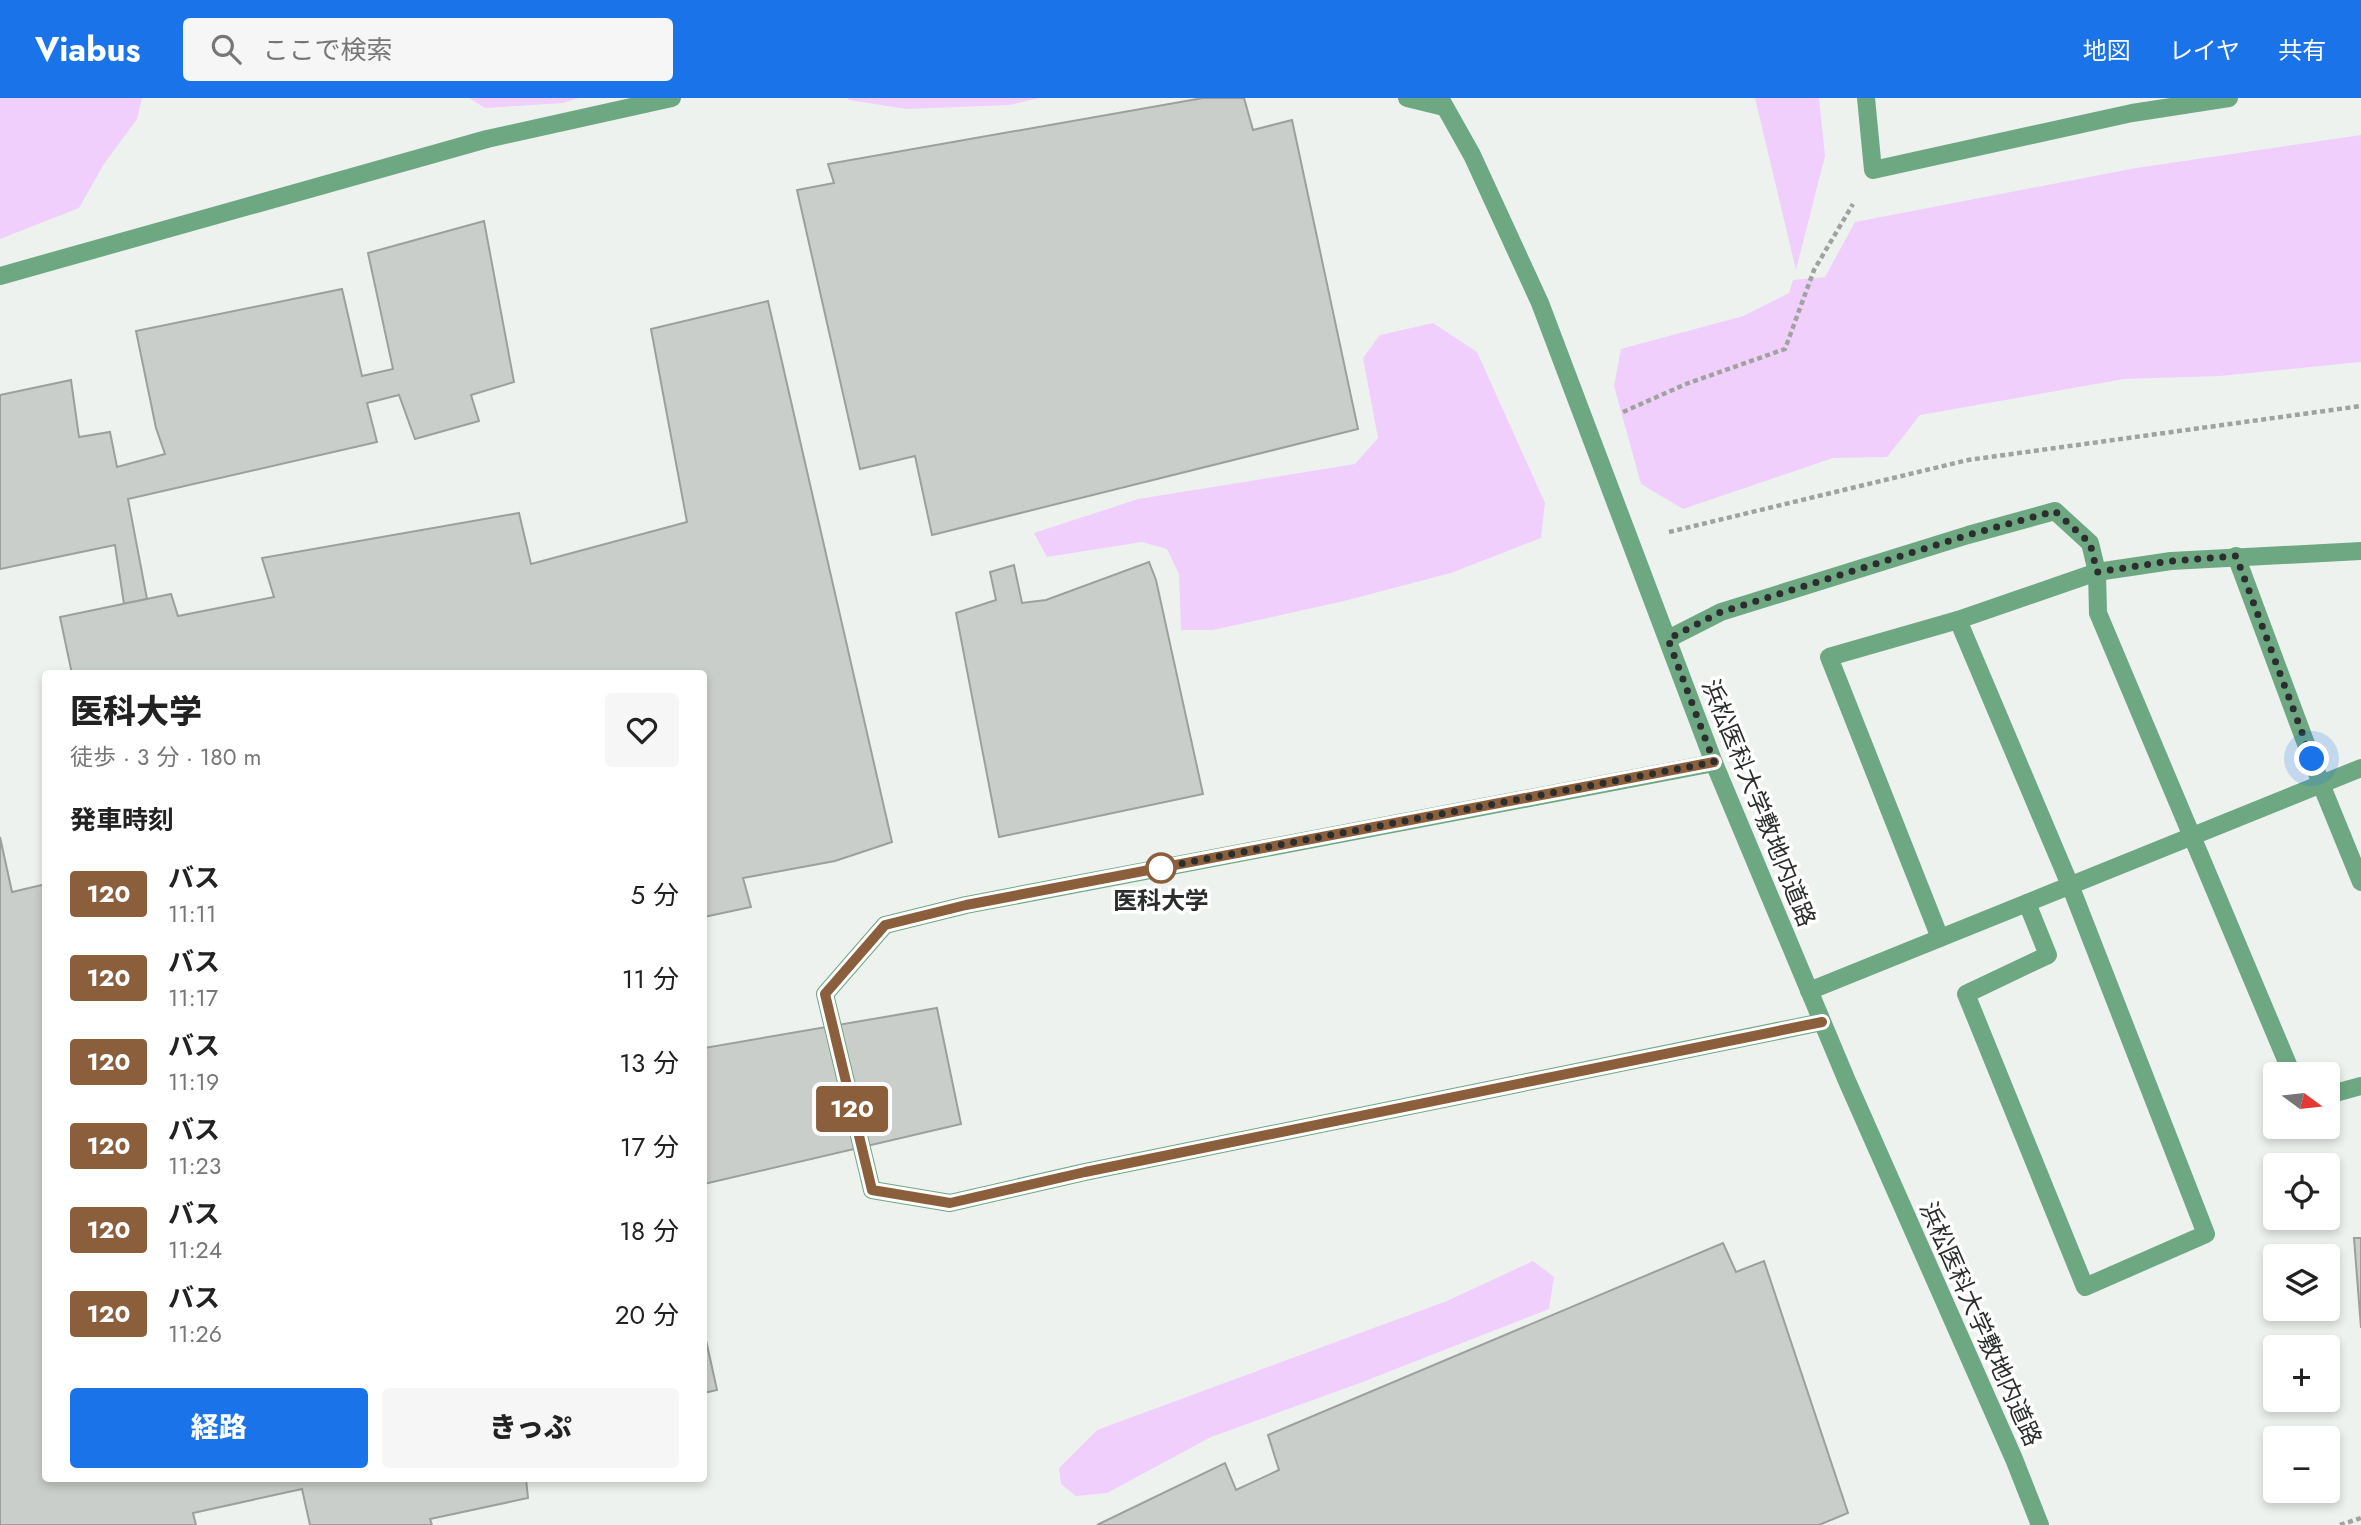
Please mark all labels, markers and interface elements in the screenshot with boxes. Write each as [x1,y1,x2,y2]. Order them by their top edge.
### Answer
search box [183,18,673,81]
text: Viabus [35,26,141,73]
icon: search [207,30,245,68]
text: ここで検索 [263,31,393,69]
text: 地図 [2083,33,2131,68]
text: レイヤ [2169,33,2240,68]
text: 共有 [2278,33,2326,68]
street label: 浜松医科大学敷地内道路 [1693,674,1825,932]
text: 医科大学 [70,688,202,735]
button: heart [605,693,679,767]
text: 徒歩 · 3 分 · 180 m [70,740,261,774]
your location [2294,741,2329,776]
text: 発車時刻 [70,801,174,839]
marker: 医科大学 [1146,853,1176,883]
text: バス [168,859,220,897]
text: 120 [87,876,130,911]
text: 5 分 [631,876,679,914]
place label: 医科大学 [1113,883,1209,918]
text: 11:11 [168,897,216,931]
text: バス [168,943,220,981]
text: 120 [87,960,130,995]
text: 11 分 [622,960,679,998]
text: 11:17 [168,981,218,1015]
text: バス [168,1027,220,1065]
text: 120 [87,1044,130,1079]
text: 13 分 [619,1044,679,1082]
north arrow [2263,1062,2340,1139]
map controls [2263,1062,2340,1503]
text: 11:19 [168,1065,219,1099]
line badge: 120 [812,1086,892,1132]
text: 120 [830,1091,874,1126]
text: バス [168,1111,220,1149]
text: 120 [87,1128,130,1163]
text: 17 分 [620,1128,679,1166]
text: 11:23 [168,1149,221,1183]
button: locate [2263,1153,2340,1230]
text: バス [168,1195,220,1233]
street label: 浜松医科大学敷地内道路 [1911,1196,2051,1452]
text: 120 [87,1212,130,1247]
text: 18 分 [619,1212,679,1250]
text: 11:24 [168,1233,222,1267]
button: layers [2263,1244,2340,1321]
text: バス [168,1279,220,1317]
text: 120 [87,1296,130,1331]
text: 20 分 [615,1296,679,1334]
text: 11:26 [168,1317,222,1351]
button: + [2263,1335,2340,1412]
button: 経路 [70,1388,368,1468]
button: きっぷ [382,1388,679,1468]
button: − [2263,1426,2340,1503]

